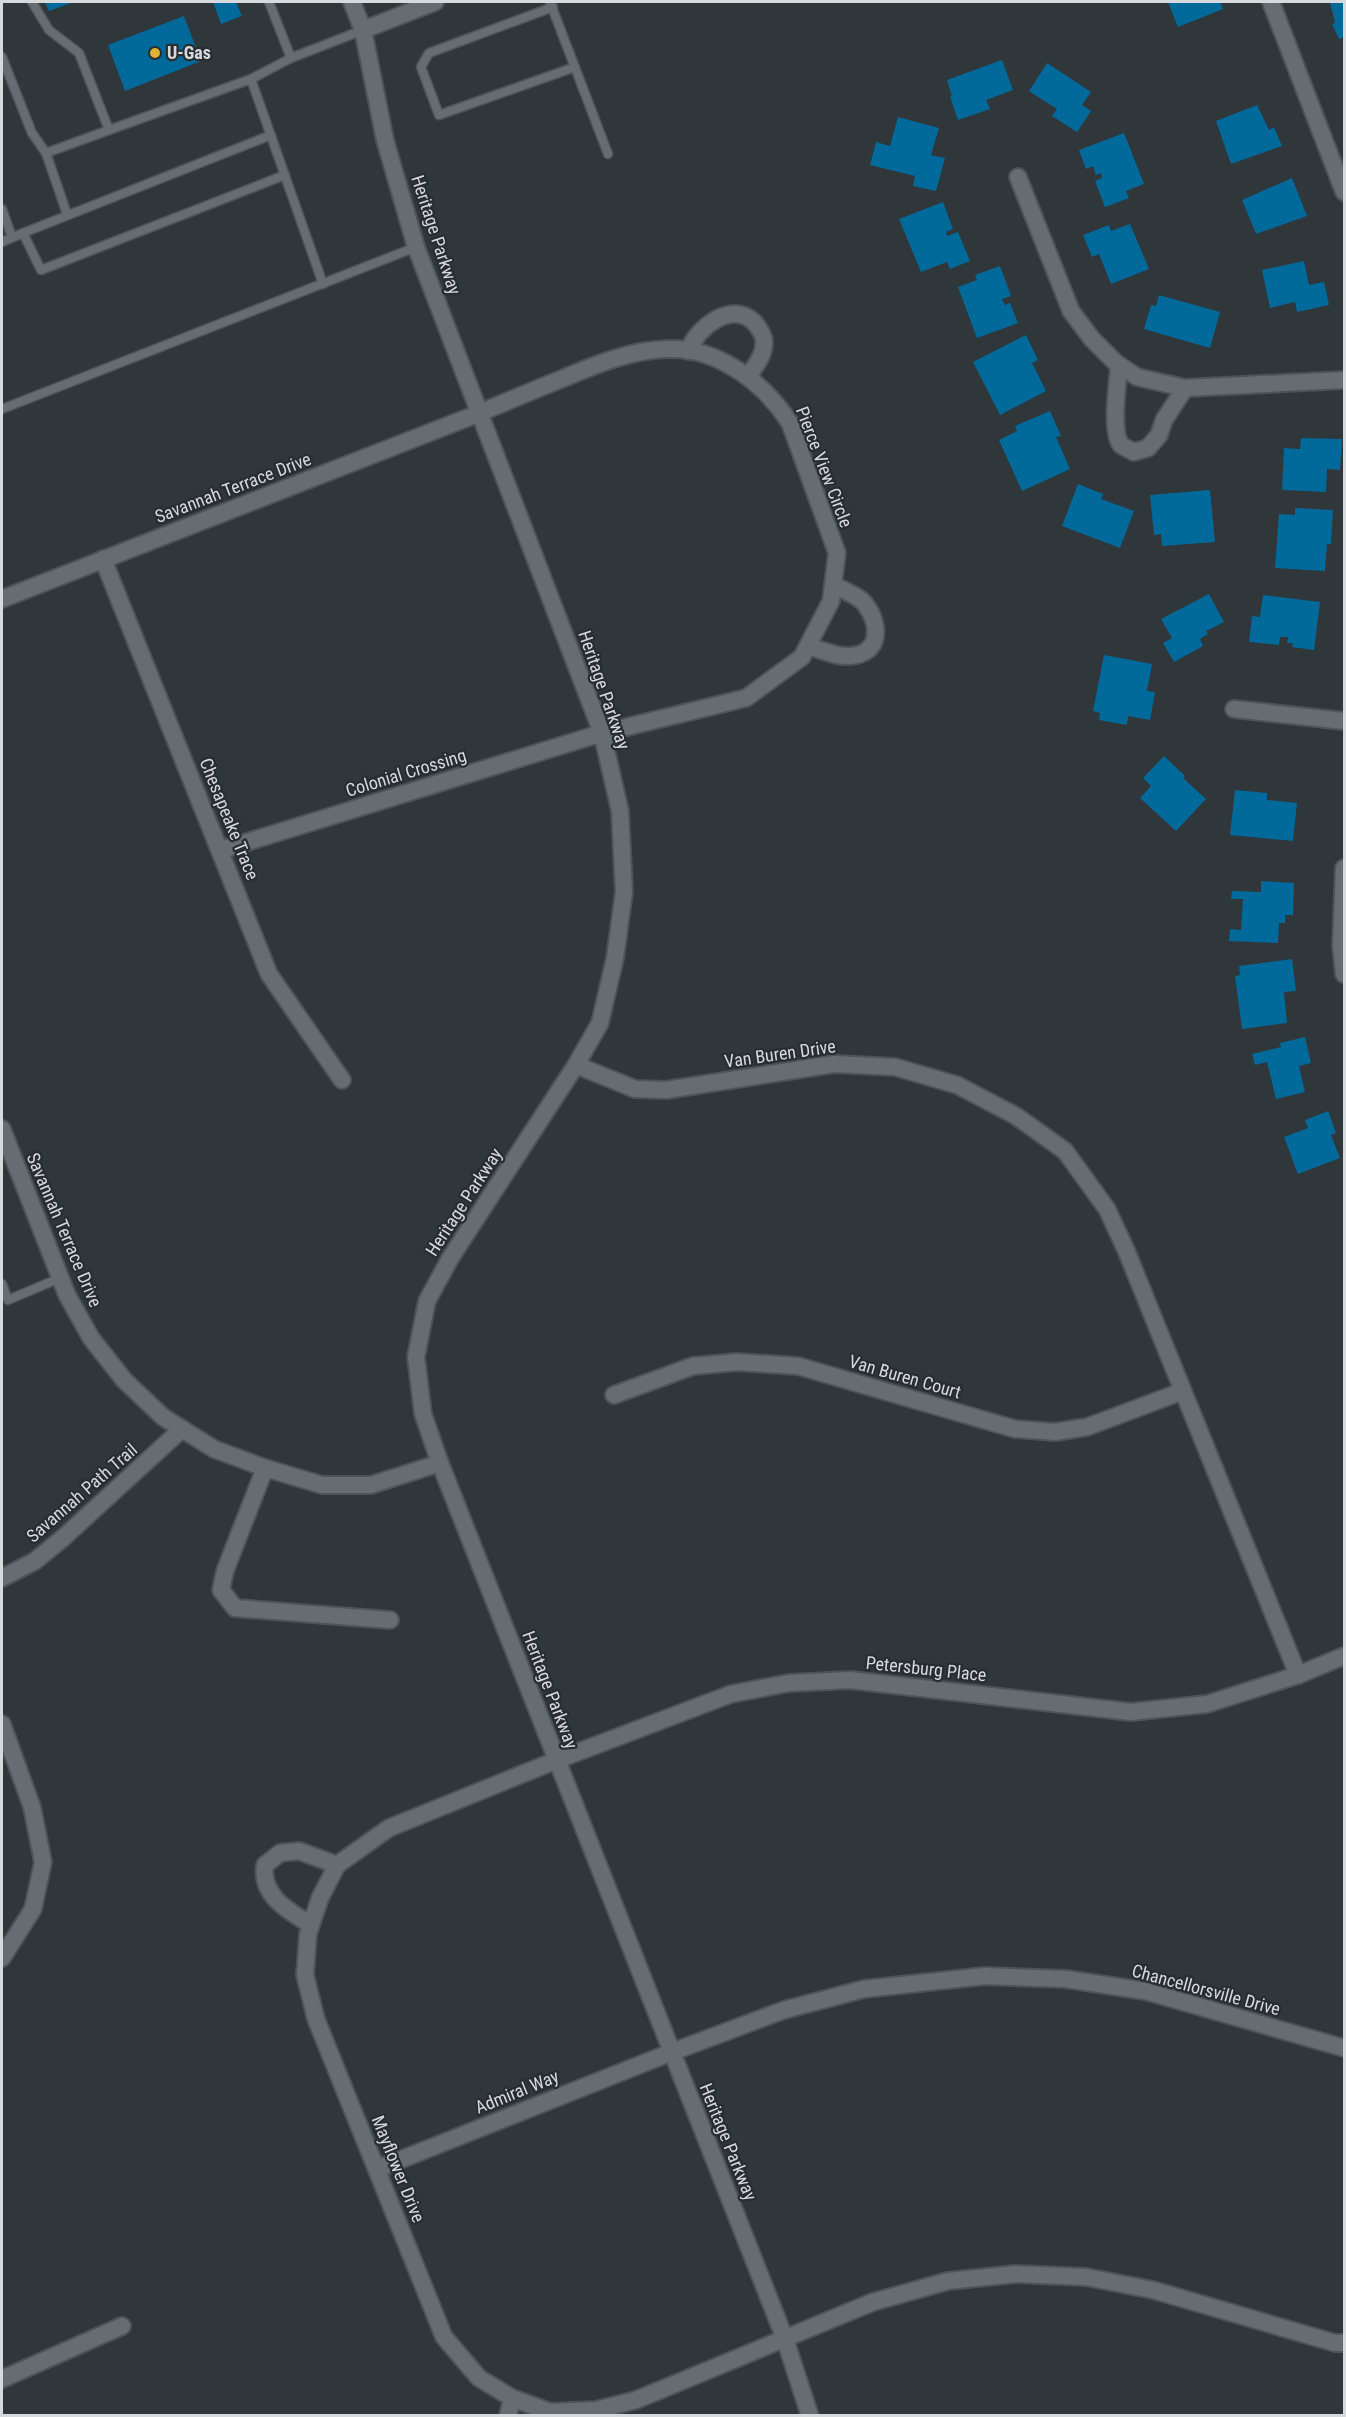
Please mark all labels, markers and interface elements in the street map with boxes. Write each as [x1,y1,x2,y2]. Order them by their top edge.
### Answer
place label: U-Gas [167,42,211,63]
marker: U-Gas [148,46,162,60]
street label: Heritage Parkway [407,172,466,298]
street label: Pierce View Circle [792,403,857,530]
street label: Savannah Terrace Drive [152,448,314,527]
street label: Heritage Parkway [574,628,635,753]
street label: Colonial Crossing [343,744,469,801]
street label: Chesapeake Trace [195,755,263,883]
street label: Van Buren Drive [723,1035,837,1072]
street label: Heritage Parkway [421,1143,507,1260]
street label: Savannah Terrace Drive [22,1150,106,1310]
street label: Van Buren Court [847,1351,964,1403]
street label: Savannah Path Trail [22,1439,141,1546]
street label: Heritage Parkway [518,1628,583,1752]
street label: Petersburg Place [865,1652,987,1685]
street label: Chancellorsville Drive [1130,1960,1283,2019]
street label: Admiral Way [472,2065,562,2118]
street label: Heritage Parkway [695,2080,762,2204]
street label: Mayflower Drive [367,2112,429,2225]

